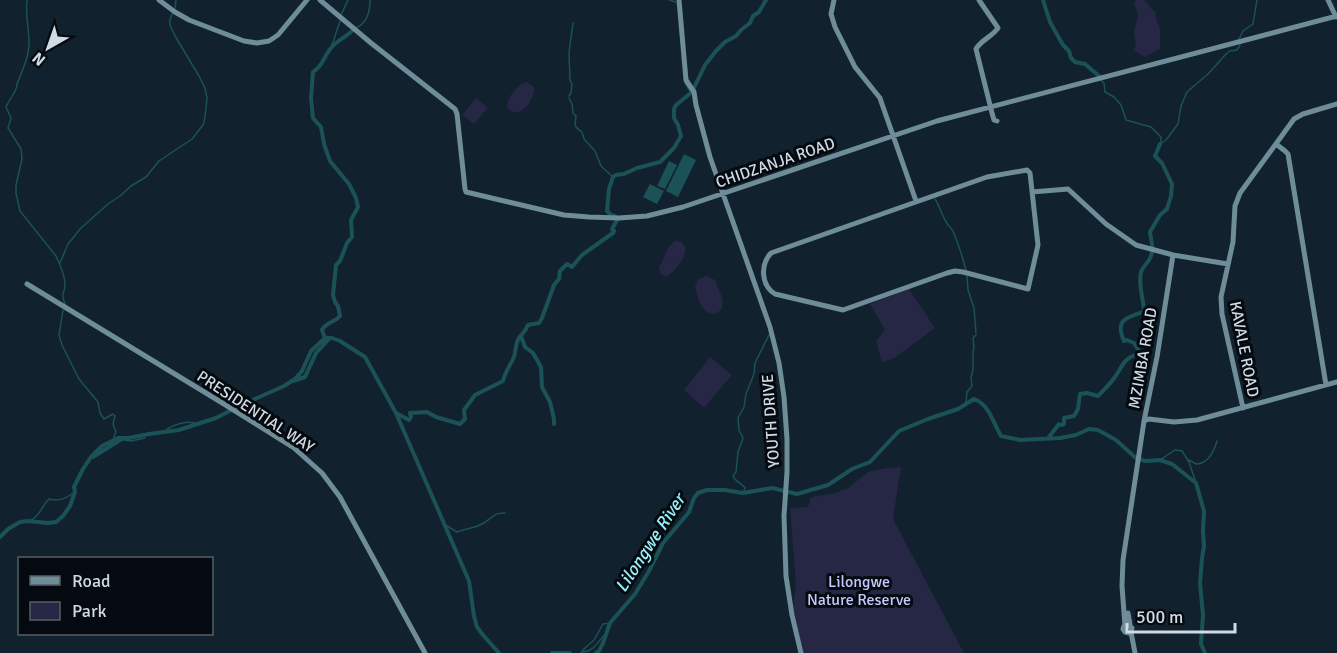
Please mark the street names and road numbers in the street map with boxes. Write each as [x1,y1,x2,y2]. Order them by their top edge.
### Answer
street label: CHIDZANJA ROAD [713,133,838,193]
street label: KAVALE ROAD [1225,300,1263,399]
street label: MZIMBA ROAD [1124,306,1162,410]
street label: PRESIDENTIAL WAY [193,366,318,457]
street label: YOUTH DRIVE [758,373,784,469]

